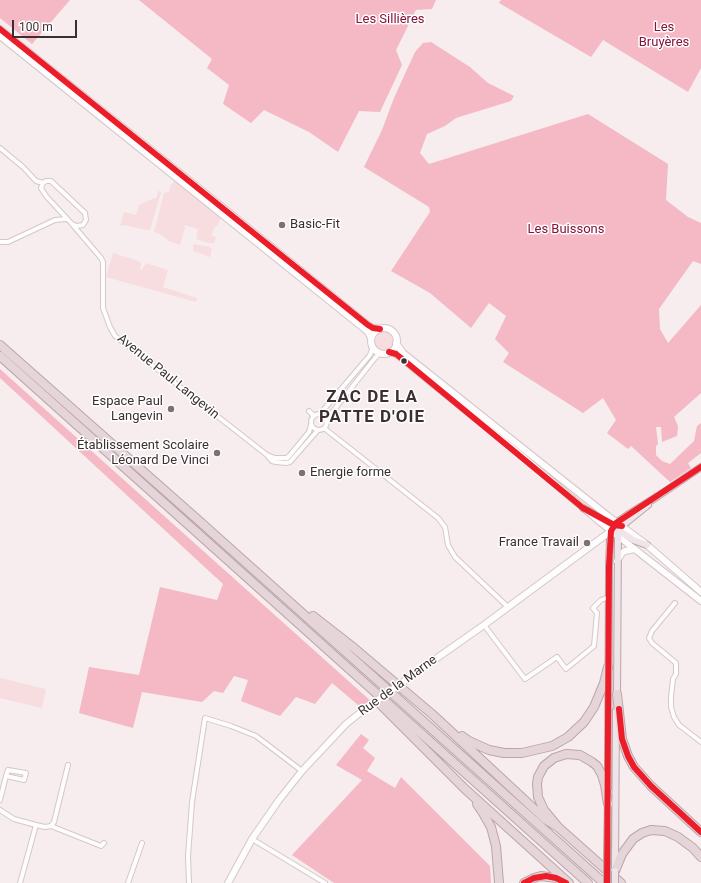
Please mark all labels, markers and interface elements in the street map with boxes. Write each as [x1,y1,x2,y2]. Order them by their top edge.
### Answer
scale bar [14,12,79,38]
park label: Les Sillières [356,12,424,28]
text: 100 m [19,20,53,34]
park label: Les Bruyères [639,20,689,51]
place label: Basic-Fit [290,217,340,233]
marker: Basic-Fit [277,220,287,230]
park label: Les Buissons [528,222,604,238]
street label: Avenue Paul Langevin [114,331,222,423]
unlabelled marker [399,356,409,366]
district label: ZAC DE LA PATTE D'OIE [319,388,425,428]
place label: Espace Paul Langevin [92,394,163,425]
marker: Espace Paul Langevin [166,404,176,414]
place label: Établissement Scolaire Léonard De Vinci [77,438,209,469]
marker: Établissement Scolaire Léonard De Vinci [212,448,222,458]
place label: Energie forme [310,465,391,481]
marker: Energie forme [297,468,307,478]
place label: France Travail [499,535,579,551]
marker: France Travail [582,538,592,548]
street label: Rue de la Marne [356,652,440,720]

